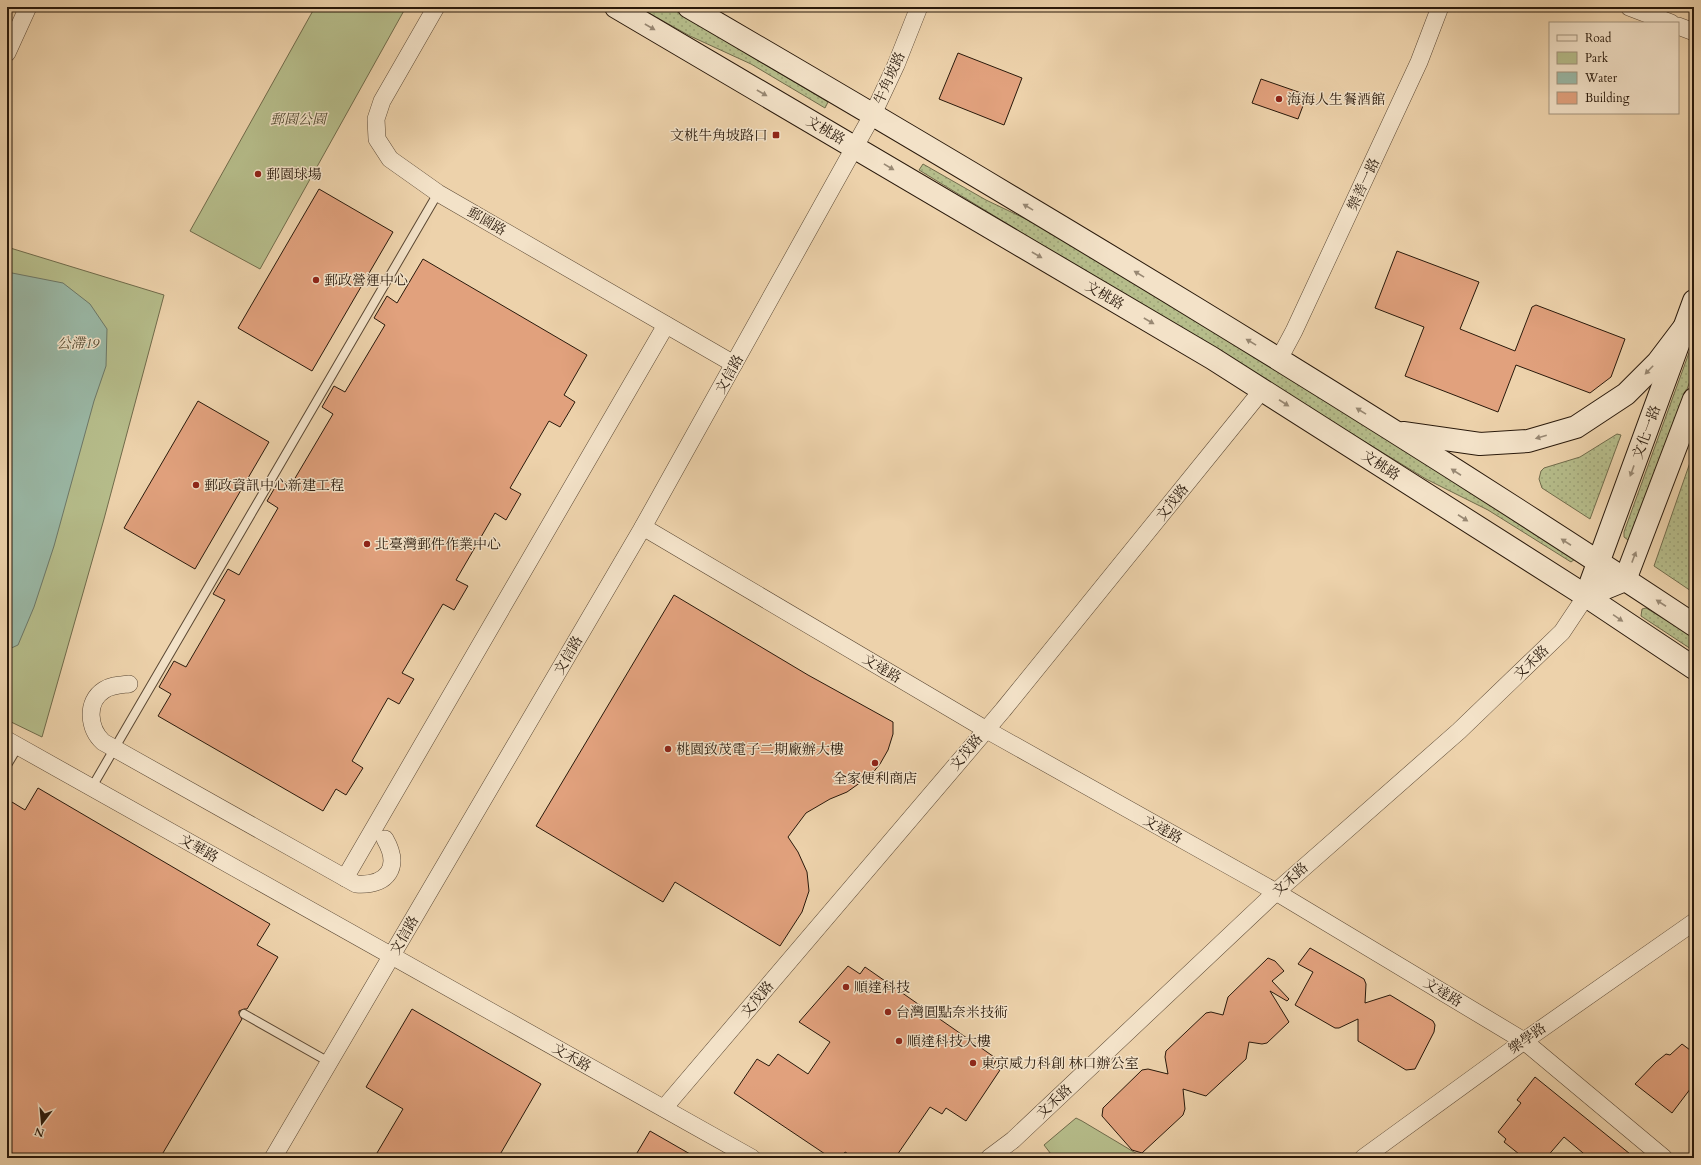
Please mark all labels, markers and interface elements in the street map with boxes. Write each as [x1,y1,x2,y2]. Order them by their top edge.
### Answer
legend [1549,22,1679,114]
one-way arrow [644,23,656,30]
text: Road [1585,30,1612,46]
street label: 牛角坡路 [869,49,910,108]
text: Park [1585,50,1609,66]
text: Water [1584,70,1618,86]
one-way arrow [756,89,768,96]
place label: 海海人生餐酒館 [1287,90,1385,109]
text: Building [1585,90,1630,106]
marker: 海海人生餐酒館 [1274,94,1284,104]
park label: 郵園公園 [270,110,328,129]
street label: 文桃路 [803,112,849,149]
place label: 文桃牛角坡路口 [670,126,768,145]
marker: 文桃牛角坡路口 [771,130,781,140]
street label: 樂善一路 [1343,155,1384,214]
one-way arrow [883,164,895,171]
place label: 郵園球場 [266,165,322,184]
marker: 郵園球場 [253,169,263,179]
street label: 郵園路 [464,203,510,240]
one-way arrow [1022,204,1034,211]
one-way arrow [1031,251,1043,258]
place label: 郵政營運中心 [324,271,408,290]
one-way arrow [1133,271,1145,278]
marker: 郵政營運中心 [311,275,321,285]
street label: 文桃路 [1082,277,1128,314]
one-way arrow [1143,317,1155,324]
park label: 公滯19 [57,334,100,353]
one-way arrow [1245,338,1257,345]
street label: 文信路 [711,351,748,397]
one-way arrow [1645,365,1654,375]
one-way arrow [1279,399,1289,407]
street label: 文化一路 [1628,403,1665,462]
one-way arrow [1355,407,1367,414]
one-way arrow [1535,434,1547,440]
street label: 文桃路 [1358,446,1404,485]
one-way arrow [1628,466,1634,478]
one-way arrow [1450,468,1462,475]
place label: 郵政資訊中心新建工程 [204,476,344,495]
marker: 郵政資訊中心新建工程 [191,480,201,490]
street label: 文茂路 [1152,480,1193,525]
one-way arrow [1457,514,1469,521]
place label: 北臺灣郵件作業中心 [375,535,501,554]
one-way arrow [1560,538,1571,546]
marker: 北臺灣郵件作業中心 [362,539,372,549]
one-way arrow [1631,551,1637,563]
one-way arrow [1656,600,1667,607]
one-way arrow [1613,614,1624,622]
street label: 文信路 [550,632,587,678]
street label: 文禾路 [1510,641,1553,684]
street label: 文達路 [859,649,905,687]
street label: 文茂路 [946,730,987,775]
place label: 桃園致茂電子二期廠辦大樓 [676,740,844,759]
marker: 桃園致茂電子二期廠辦大樓 [663,744,673,754]
marker: 全家便利商店 [870,758,880,768]
place label: 全家便利商店 [833,769,917,788]
street label: 文達路 [1140,811,1186,848]
street label: 文華路 [176,830,222,867]
street label: 文禾路 [1268,858,1312,900]
street label: 文信路 [386,912,423,958]
street label: 文達路 [1420,973,1466,1011]
street label: 文茂路 [737,977,778,1022]
place label: 順達科技 [854,978,910,997]
marker: 順達科技 [841,982,851,992]
place label: 台灣圓點奈米技術 [896,1003,1008,1022]
marker: 台灣圓點奈米技術 [883,1007,893,1017]
street label: 樂學路 [1505,1019,1550,1058]
place label: 順達科技大樓 [907,1032,991,1051]
marker: 順達科技大樓 [894,1036,904,1046]
street label: 文禾路 [549,1039,595,1076]
place label: 東京威力科創 林口辦公室 [981,1054,1139,1073]
marker: 東京威力科創 林口辦公室 [968,1058,978,1068]
street label: 文禾路 [1033,1080,1076,1123]
north arrow [22,1103,62,1143]
text: N [32,1123,46,1141]

